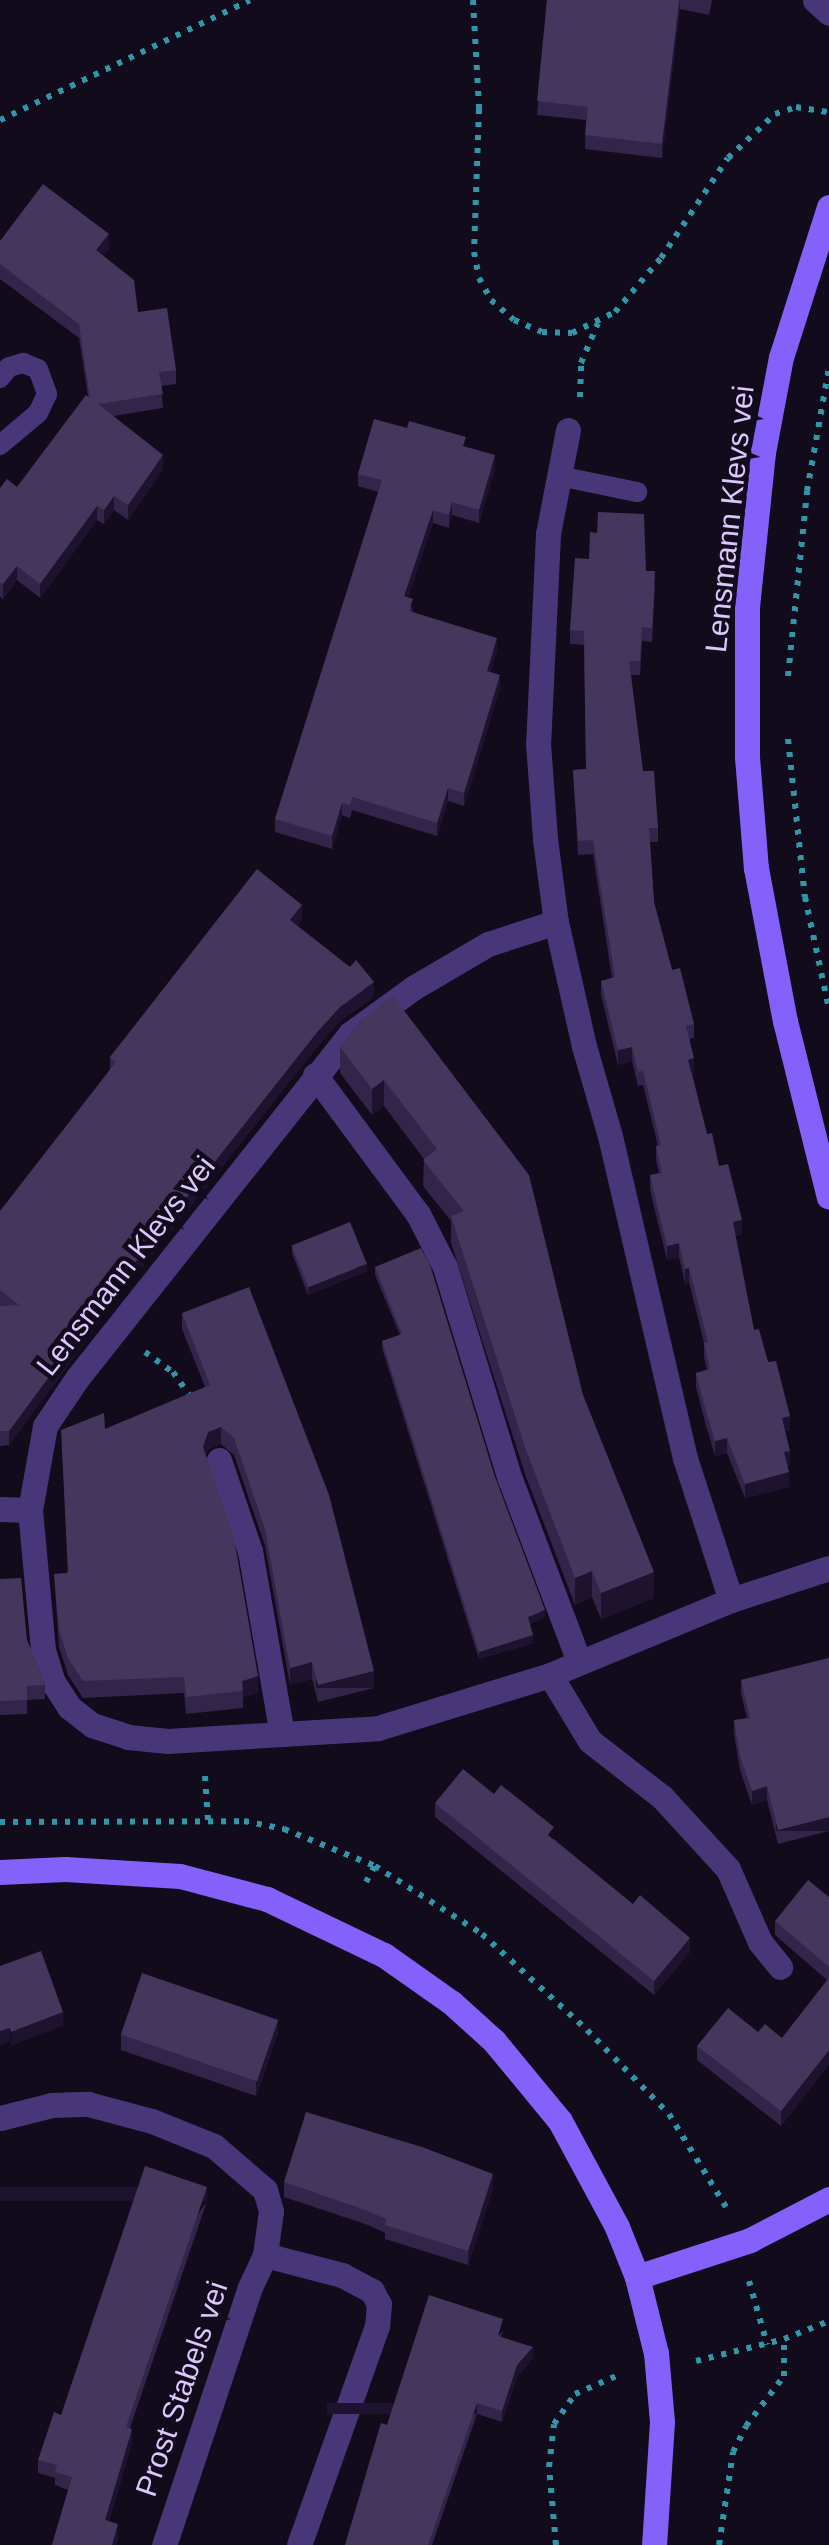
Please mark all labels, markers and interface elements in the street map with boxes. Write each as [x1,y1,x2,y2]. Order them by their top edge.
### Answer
street label: Lensmann Klevs vei [698,384,762,654]
street label: Lensmann Klevs vei [29,1149,223,1383]
street label: Prost Stabels vei [128,2277,236,2501]

